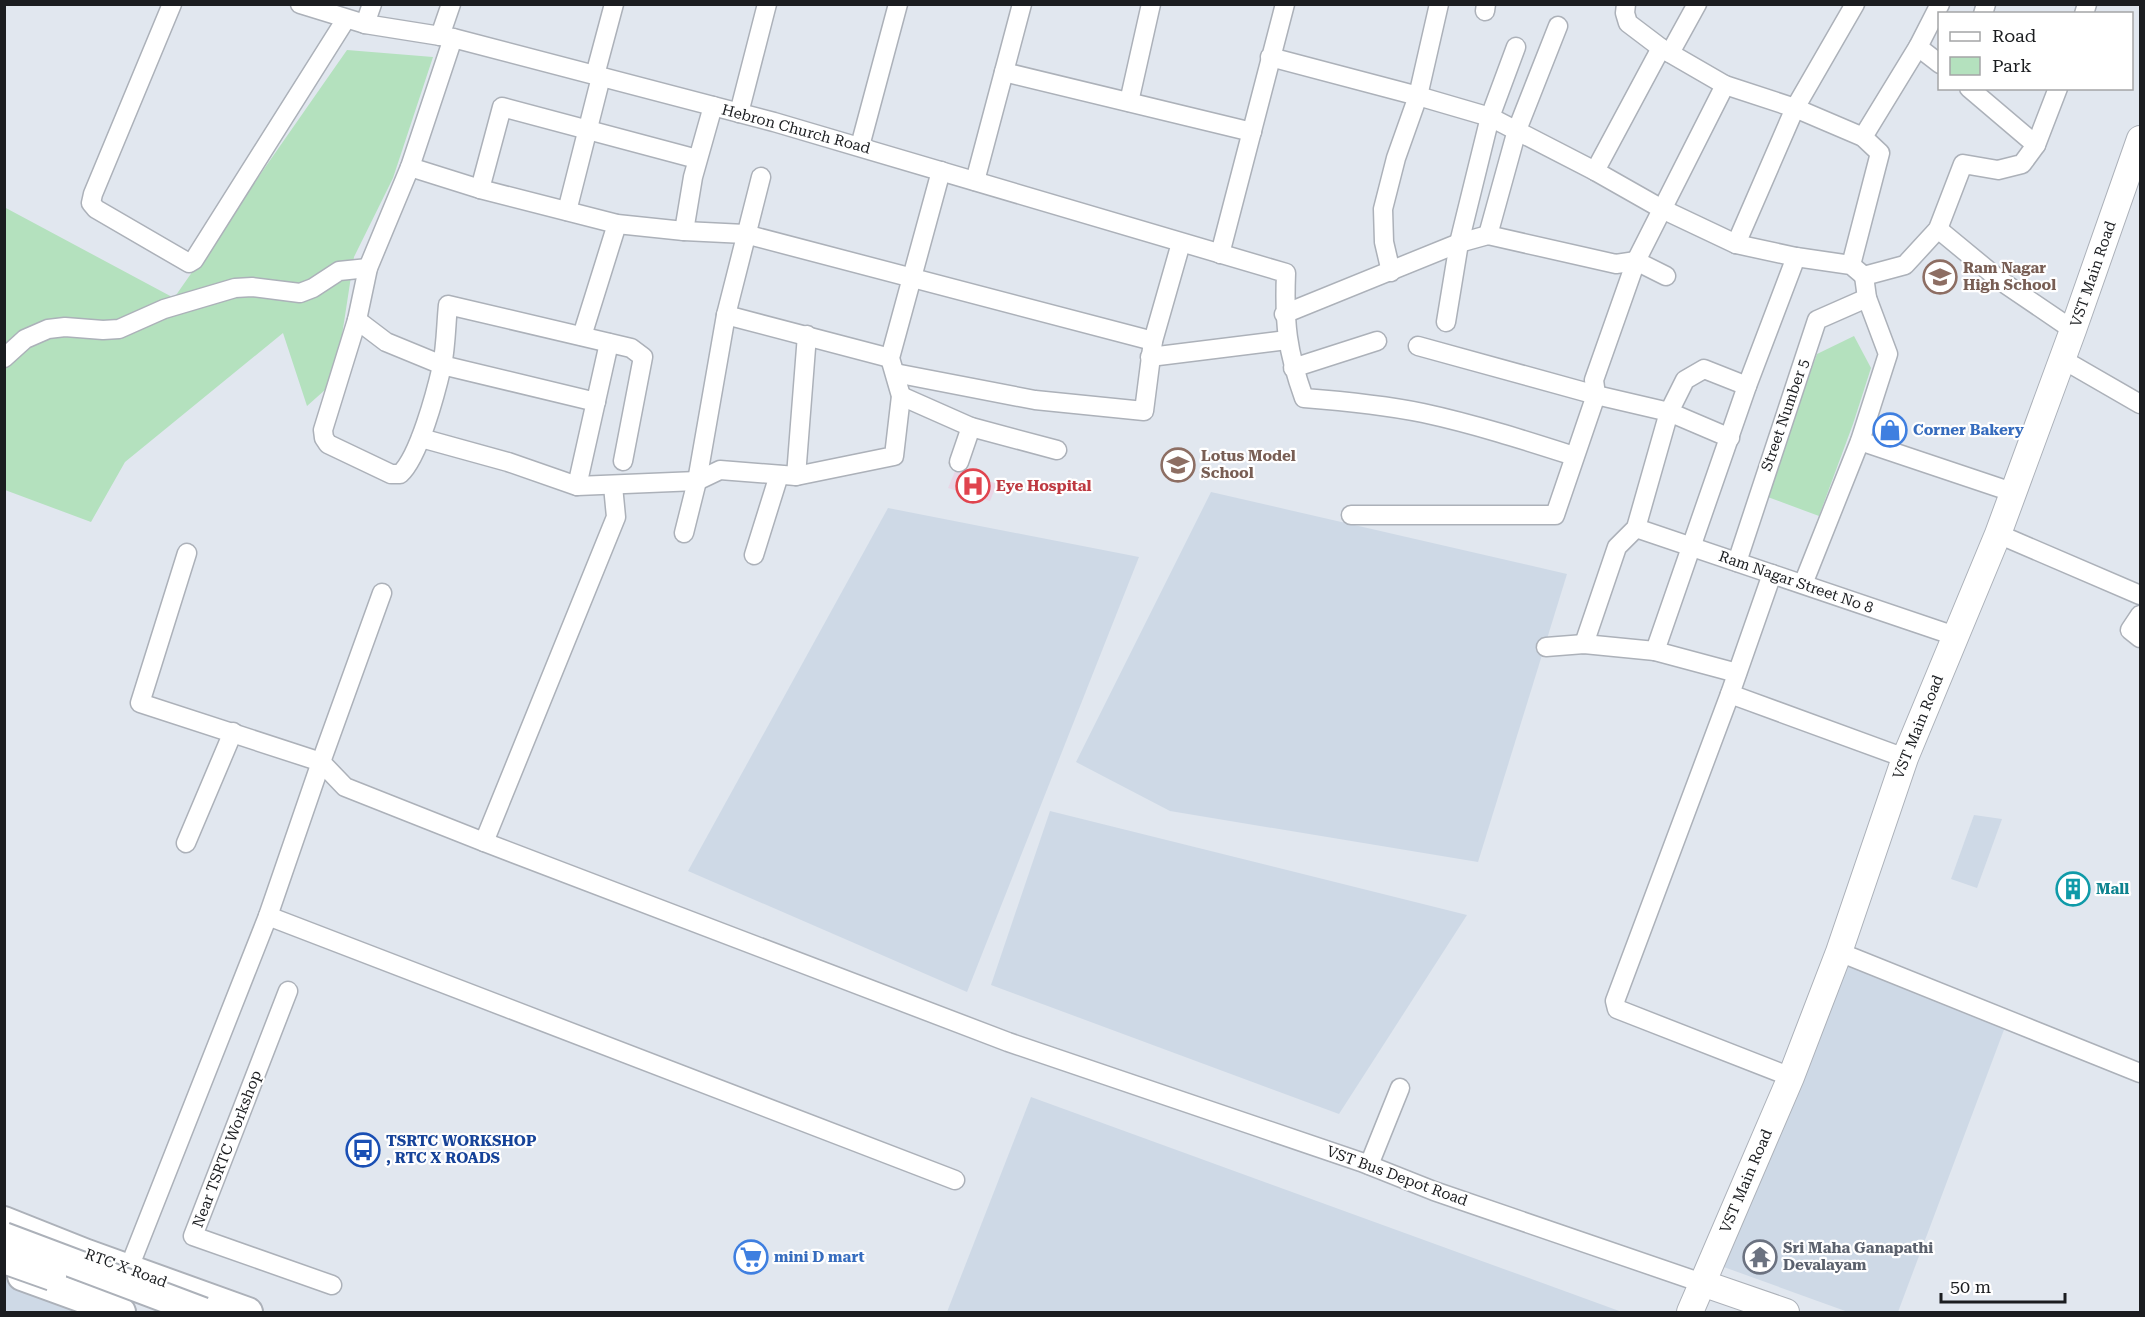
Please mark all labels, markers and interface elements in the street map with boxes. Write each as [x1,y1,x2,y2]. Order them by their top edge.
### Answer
legend [1938,12,2133,90]
text: Road [1992,25,2037,46]
text: Park [1992,55,2032,76]
street label: Hebron Church Road [720,100,873,158]
street label: VST Main Road [2066,218,2120,329]
school or university icon: Ram Nagar High School [1922,259,1958,295]
place label: Ram Nagar High School [1963,259,2056,294]
street label: Street Number 5 [1757,356,1813,474]
shop icon: Corner Bakery [1872,412,1908,448]
place label: Corner Bakery [1913,421,2024,439]
school or university icon: Lotus Model School [1160,447,1196,483]
place label: Lotus Model School [1201,447,1296,482]
hospital icon: Eye Hospital [955,468,991,504]
place label: Eye Hospital [996,477,1092,495]
street label: Ram Nagar Street No 8 [1716,547,1876,617]
street label: VST Main Road [1889,672,1947,782]
building icon: Mall [2055,871,2091,907]
place label: Mall [2096,880,2129,898]
street label: Near TSRTC Workshop [189,1068,265,1230]
street label: VST Main Road [1716,1126,1776,1236]
bus stop icon: TSRTC WORKSHOP , RTC X ROADS [345,1132,381,1168]
place label: TSRTC WORKSHOP , RTC X ROADS [386,1132,537,1167]
street label: VST Bus Depot Road [1324,1142,1470,1210]
supermarket icon: mini D mart [733,1239,769,1275]
temple icon: Sri Maha Ganapathi Devalayam [1742,1239,1778,1275]
place label: Sri Maha Ganapathi Devalayam [1783,1239,1933,1274]
street label: RTC X Road [82,1245,170,1291]
place label: mini D mart [774,1248,864,1266]
scale bar [1941,1266,2066,1304]
text: 50 m [1950,1276,1991,1297]

